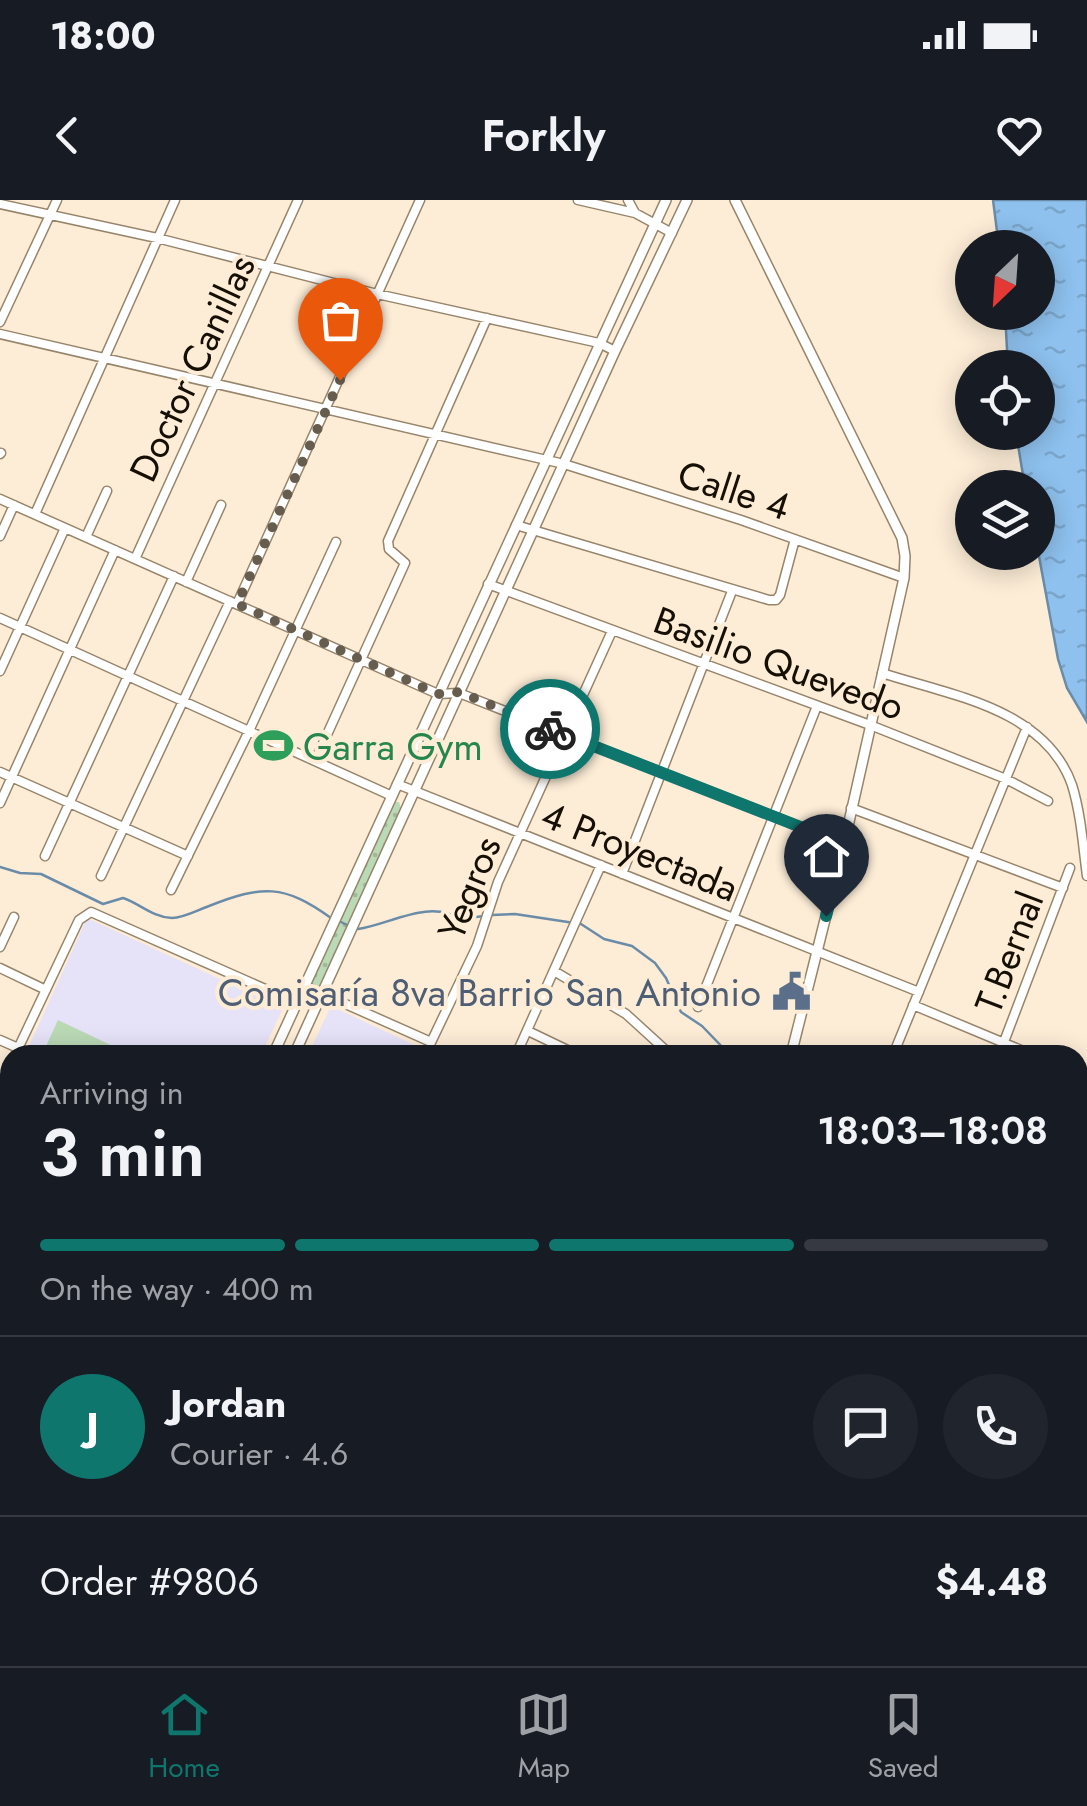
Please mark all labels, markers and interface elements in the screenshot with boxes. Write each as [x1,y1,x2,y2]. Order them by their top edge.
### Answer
text: 18:00 [50,8,156,63]
text: Forkly [481,103,606,168]
icon: back [40,108,95,163]
icon: heart [992,108,1047,163]
north arrow [955,230,1055,330]
map controls [955,230,1055,570]
street label: Doctor Canillas [115,246,269,490]
pin [298,278,383,381]
icon: bag [313,293,368,348]
button: locate [955,350,1055,450]
street label: Calle 4 [671,446,797,534]
button: layers [955,470,1055,570]
street label: Basilio Quevedo [646,592,912,734]
courier [500,679,600,779]
icon: bike [523,702,578,757]
place label: Garra Gym [303,719,483,774]
sports icon: Garra Gym [252,725,294,767]
street label: 4 Proyectada [534,787,746,915]
pin [784,814,869,917]
street label: Yegros [423,828,515,948]
icon: home [799,829,854,884]
street label: T.Bernal [961,883,1057,1021]
place label: Comisaría 8va Barrio San Antonio [218,965,761,1020]
public building icon: Comisaría 8va Barrio San Antonio [770,971,812,1013]
text: Arriving in [40,1070,184,1116]
text: 18:03–18:08 [817,1103,1048,1158]
text: 3 min [40,1106,205,1200]
text: On the way · 400 m [40,1266,314,1312]
button: chat [813,1374,918,1479]
button: phone [943,1374,1048,1479]
text: Jordan [170,1376,286,1431]
text: J [86,1399,99,1454]
text: Courier · 4.6 [170,1431,348,1477]
text: Order #9806 [40,1554,259,1609]
text: $4.48 [935,1554,1048,1609]
tab: Home [148,1687,220,1788]
tab: Map [516,1687,571,1788]
tab: Saved [868,1687,939,1788]

